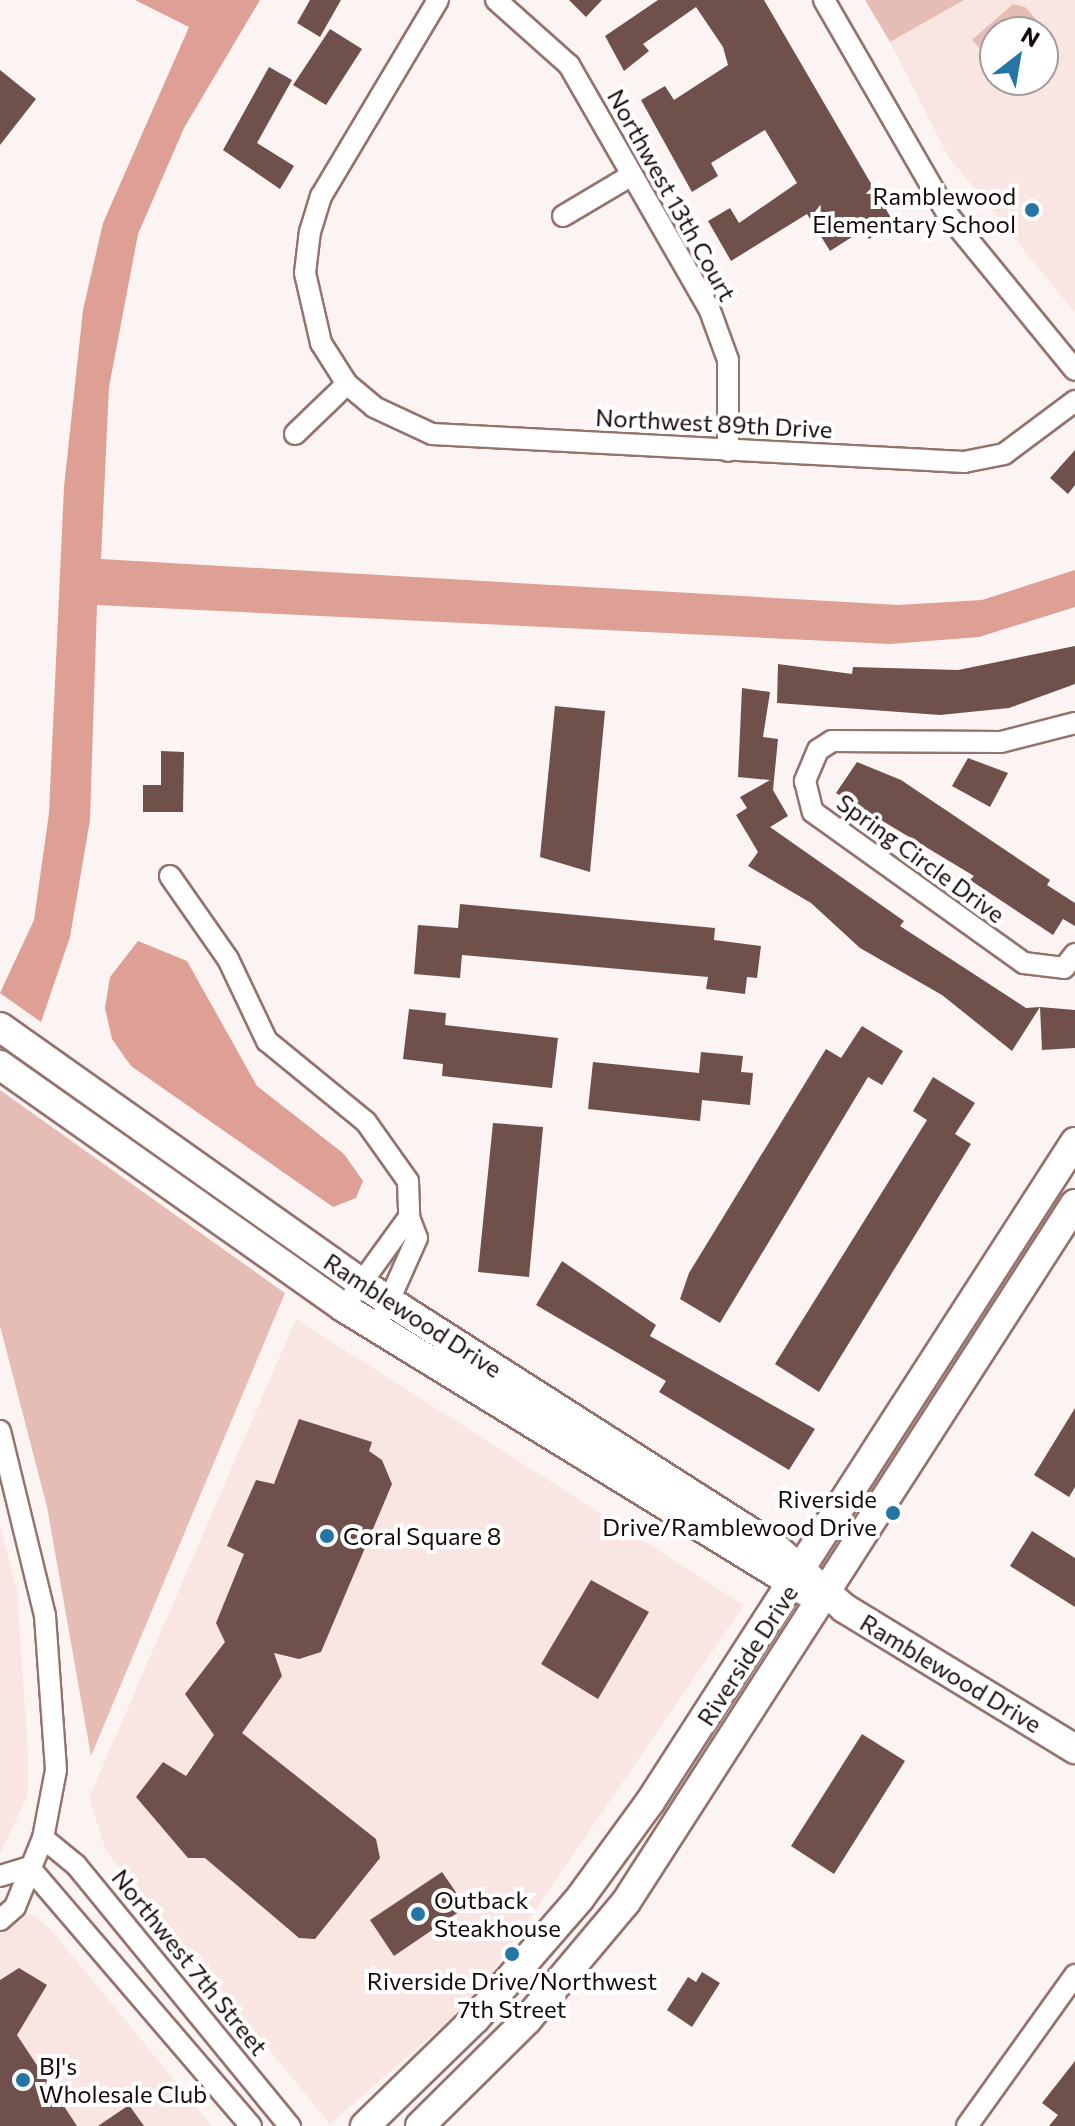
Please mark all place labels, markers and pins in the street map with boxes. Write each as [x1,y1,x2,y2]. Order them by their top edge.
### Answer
place label: Ramblewood Elementary School [812,182,1016,238]
marker: Ramblewood Elementary School [1023,201,1041,219]
place label: Riverside Drive/Ramblewood Drive [602,1485,877,1541]
marker: Riverside Drive/Ramblewood Drive [884,1504,902,1522]
place label: Coral Square 8 [343,1522,501,1550]
marker: Coral Square 8 [318,1527,336,1545]
place label: Outback Steakhouse [434,1886,561,1942]
marker: Outback Steakhouse [409,1905,427,1923]
marker: Riverside Drive/Northwest 7th Street [503,1945,521,1963]
place label: Riverside Drive/Northwest 7th Street [367,1967,657,2023]
place label: BJ's Wholesale Club [39,2052,207,2108]
marker: BJ's Wholesale Club [14,2071,32,2089]

